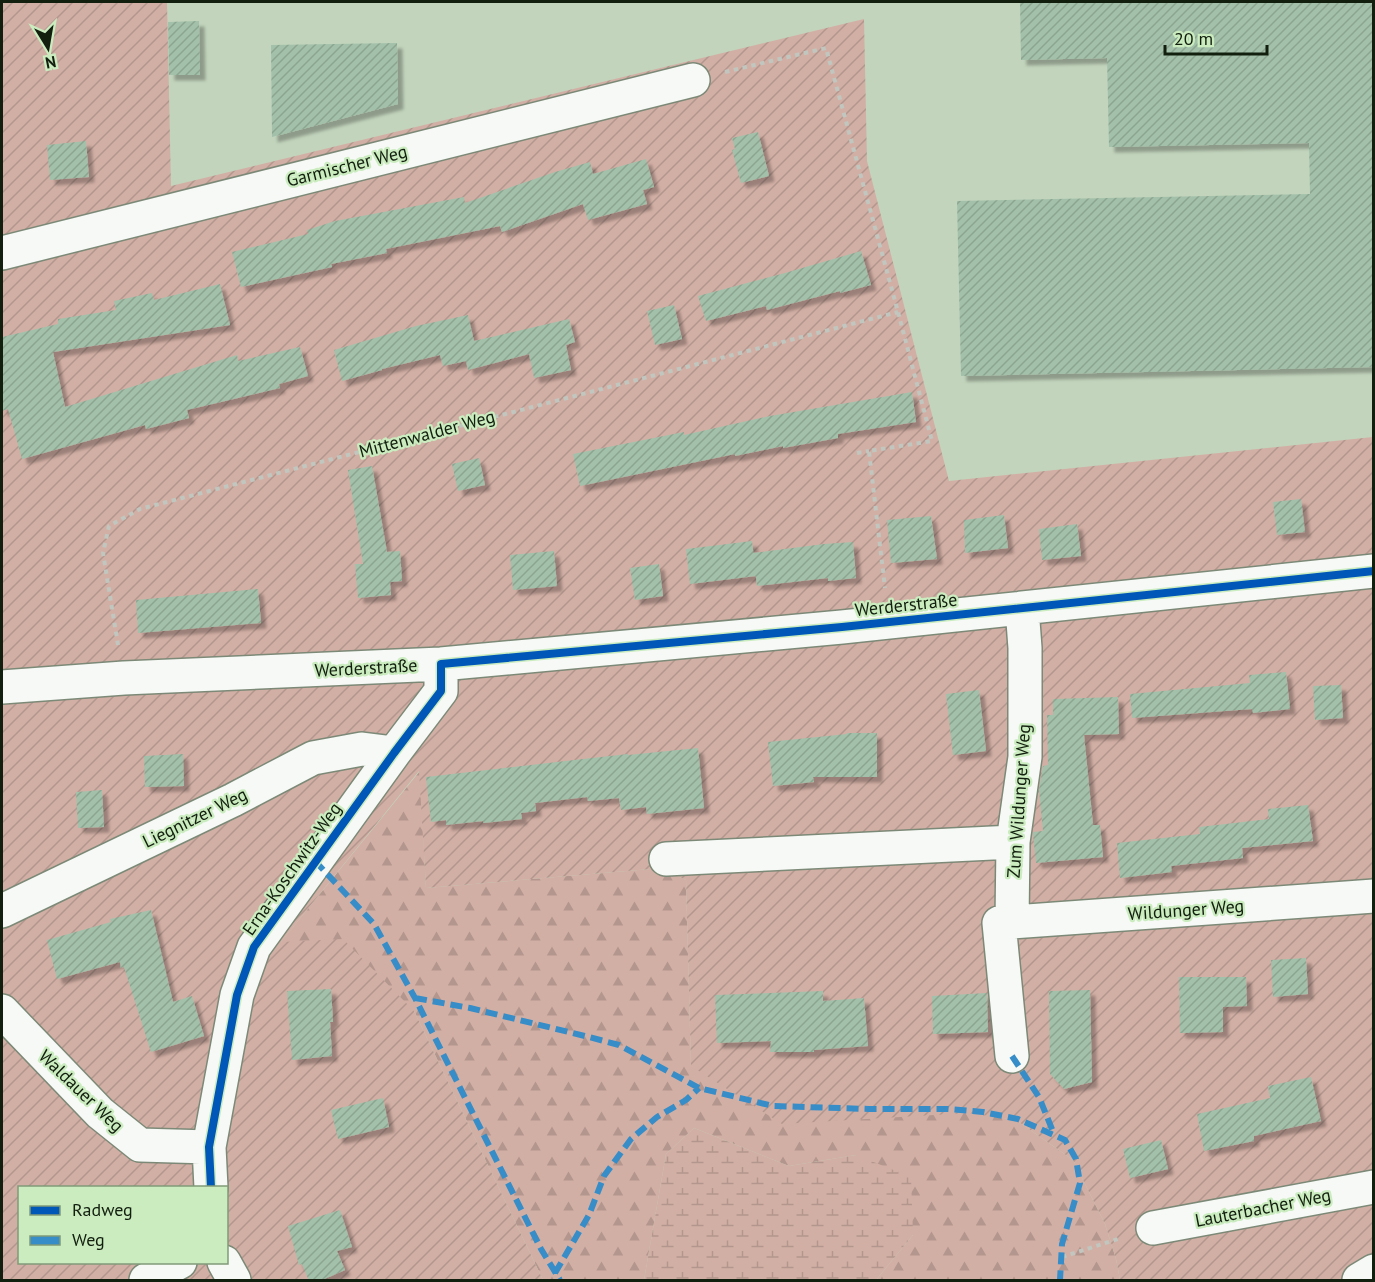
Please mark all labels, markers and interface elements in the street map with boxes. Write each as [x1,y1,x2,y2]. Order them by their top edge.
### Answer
north arrow [18,18,78,78]
scale bar [1165,18,1267,56]
text: 20 m [1174,27,1213,50]
text: N [44,52,58,74]
street label: Garmischer Weg [284,139,410,192]
street label: Mittenwalder Weg [356,404,497,463]
street label: Werderstraße [854,588,958,621]
street label: Werderstraße [314,653,418,682]
street label: Zum Wildunger Weg [1002,723,1035,879]
street label: Liegnitzer Weg [139,782,251,853]
street label: Erna-Koschwitz-Weg [237,798,346,940]
street label: Wildunger Weg [1127,894,1245,925]
street label: Waldauer Weg [34,1044,129,1137]
street label: Lauterbacher Weg [1193,1183,1333,1232]
legend [18,1186,228,1264]
text: Radweg [72,1198,133,1221]
text: Weg [72,1228,105,1251]

